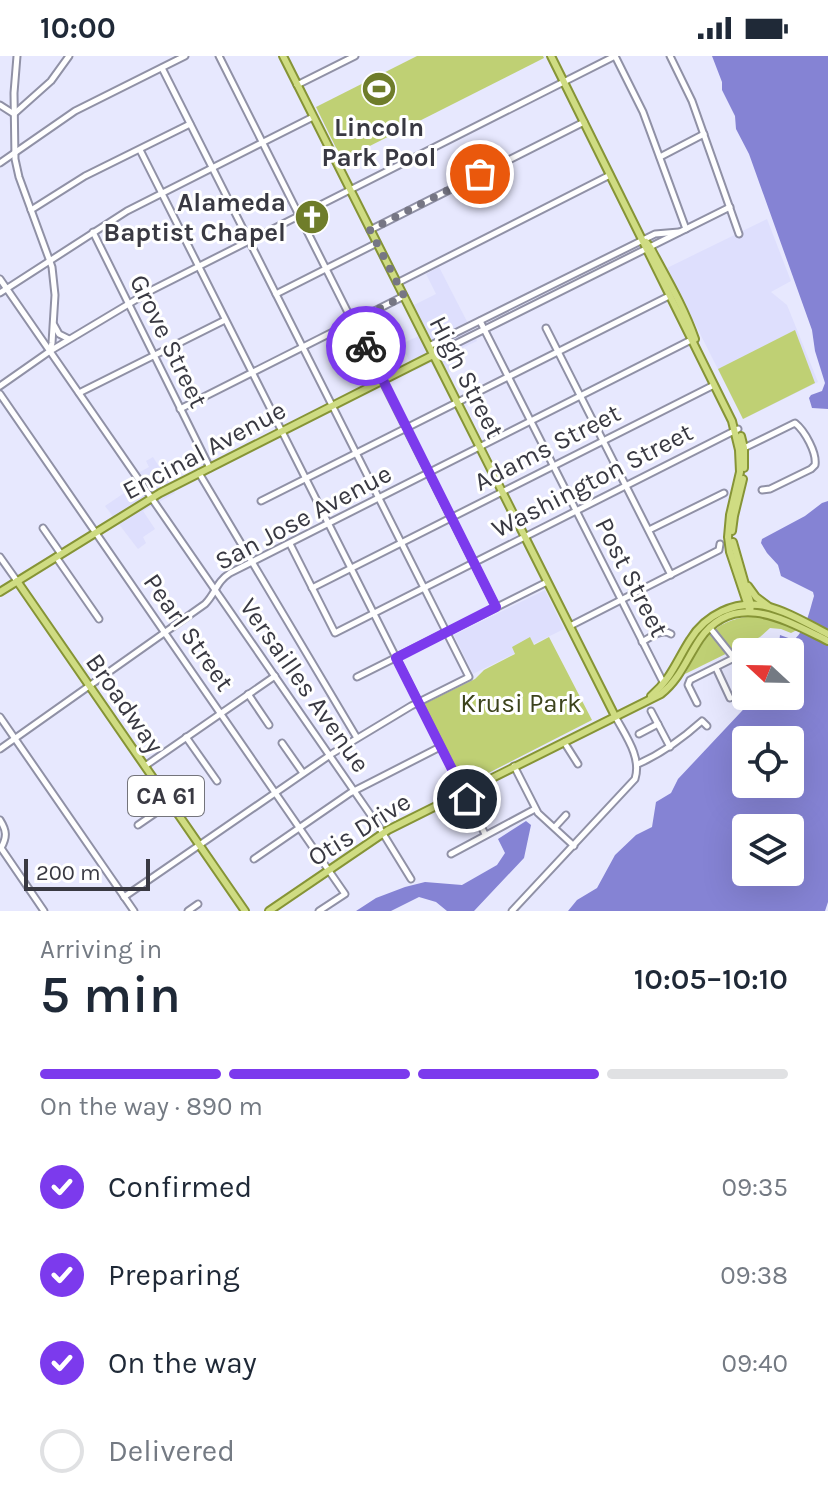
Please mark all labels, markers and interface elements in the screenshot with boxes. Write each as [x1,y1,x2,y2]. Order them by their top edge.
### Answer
text: 10:00 [40,10,116,46]
sports icon: Lincoln Park Pool [360,70,398,108]
place label: Lincoln Park Pool [322,112,436,173]
pin [446,140,514,208]
icon: bag [458,152,502,196]
place label: Alameda Baptist Chapel [103,187,286,248]
church icon: Alameda Baptist Chapel [293,198,331,236]
street label: Grove Street [123,270,214,413]
courier [326,306,406,386]
street label: High Street [423,311,511,444]
icon: bike [344,324,388,368]
street label: Encinal Avenue [117,394,291,506]
street label: Adams Street [469,397,626,498]
street label: Washington Street [487,416,698,545]
street label: San Jose Avenue [210,458,397,577]
street label: Post Street [588,512,675,642]
street label: Pearl Street [137,568,240,697]
street label: Versailles Avenue [233,592,376,778]
north arrow [732,638,804,710]
map controls [732,638,804,886]
street label: Broadway [79,647,170,759]
park label: Krusi Park [460,688,582,719]
button: locate [732,726,804,798]
pin [433,765,501,833]
road number: CA 61 [128,776,204,816]
icon: home [445,777,489,821]
street label: Otis Drive [302,786,416,873]
button: layers [732,814,804,886]
scale bar [24,855,150,891]
text: 200 m [36,860,101,886]
text: Arriving in [40,934,162,965]
text: 10:05–10:10 [634,961,788,997]
text: 5 min [40,964,181,1025]
text: On the way · 890 m [40,1091,263,1122]
icon: check [40,1165,84,1209]
text: Confirmed [108,1169,252,1205]
text: 09:35 [721,1172,788,1203]
icon: check [40,1253,84,1297]
text: Preparing [108,1257,240,1293]
text: 09:38 [720,1260,788,1291]
icon: check [40,1341,84,1385]
text: On the way [108,1345,257,1381]
text: 09:40 [722,1348,788,1379]
text: Delivered [108,1433,235,1469]

